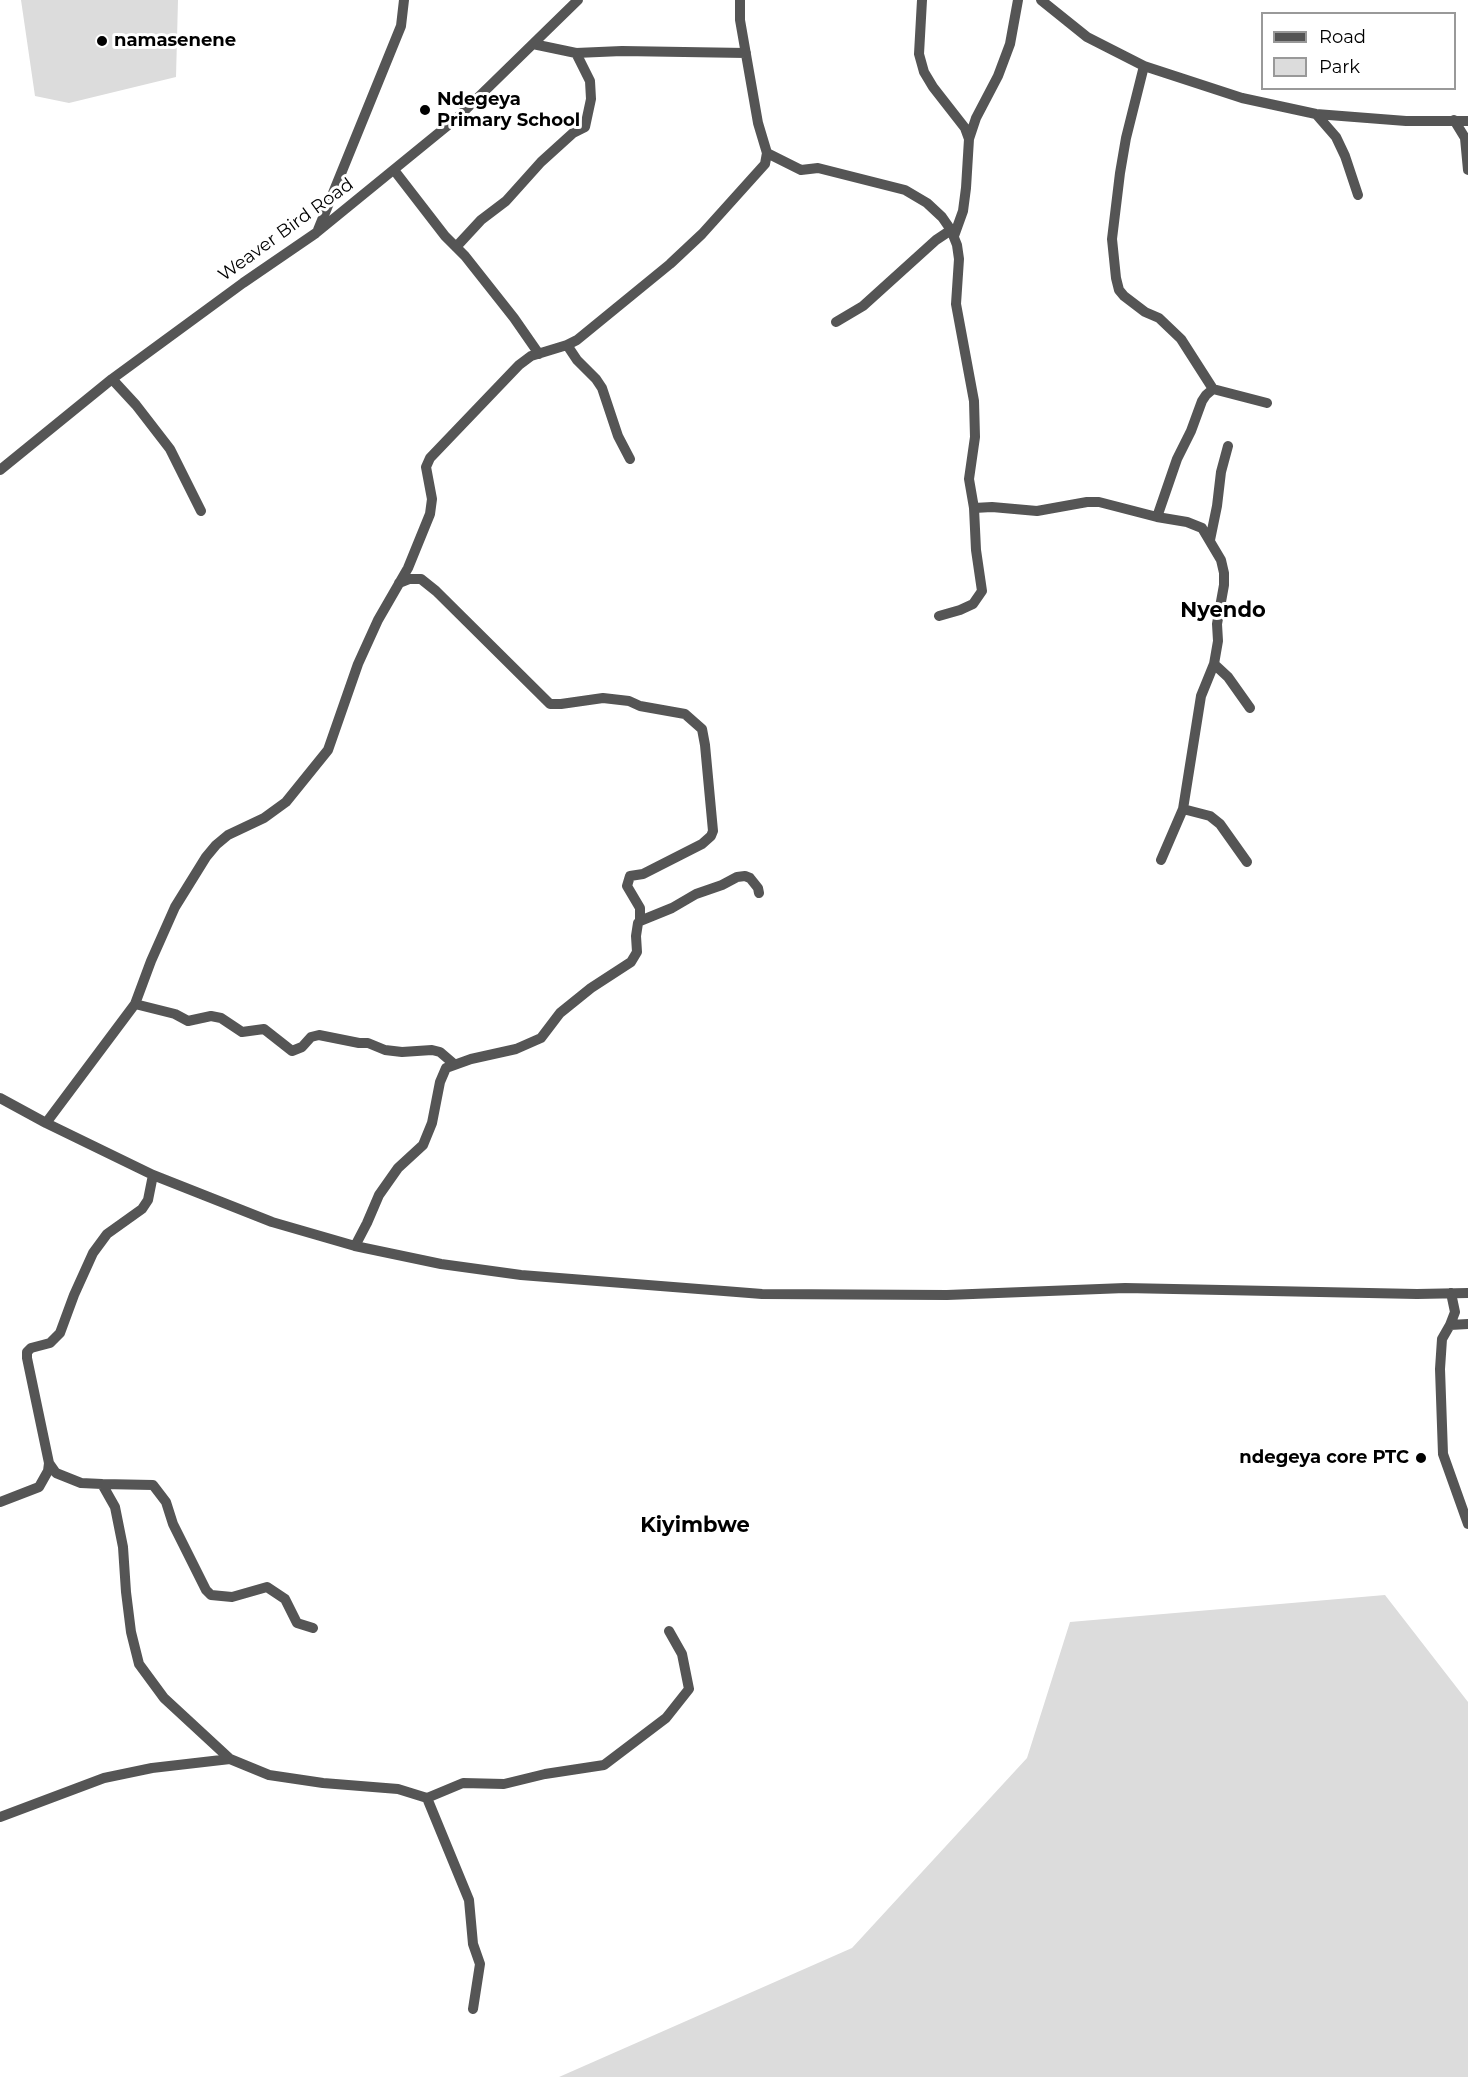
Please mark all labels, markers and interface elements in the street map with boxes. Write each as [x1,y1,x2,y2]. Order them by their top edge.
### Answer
legend [1261,12,1456,90]
text: Road [1319,26,1366,48]
place label: namasenene [114,30,236,52]
marker: namasenene [95,34,109,48]
text: Park [1319,56,1360,78]
place label: Ndegeya Primary School [437,89,580,132]
marker: Ndegeya Primary School [418,103,432,117]
street label: Weaver Bird Road [214,174,358,286]
district label: Nyendo [1180,598,1266,624]
place label: ndegeya core PTC [1239,1447,1409,1469]
marker: ndegeya core PTC [1414,1451,1428,1465]
district label: Kiyimbwe [640,1513,750,1539]

